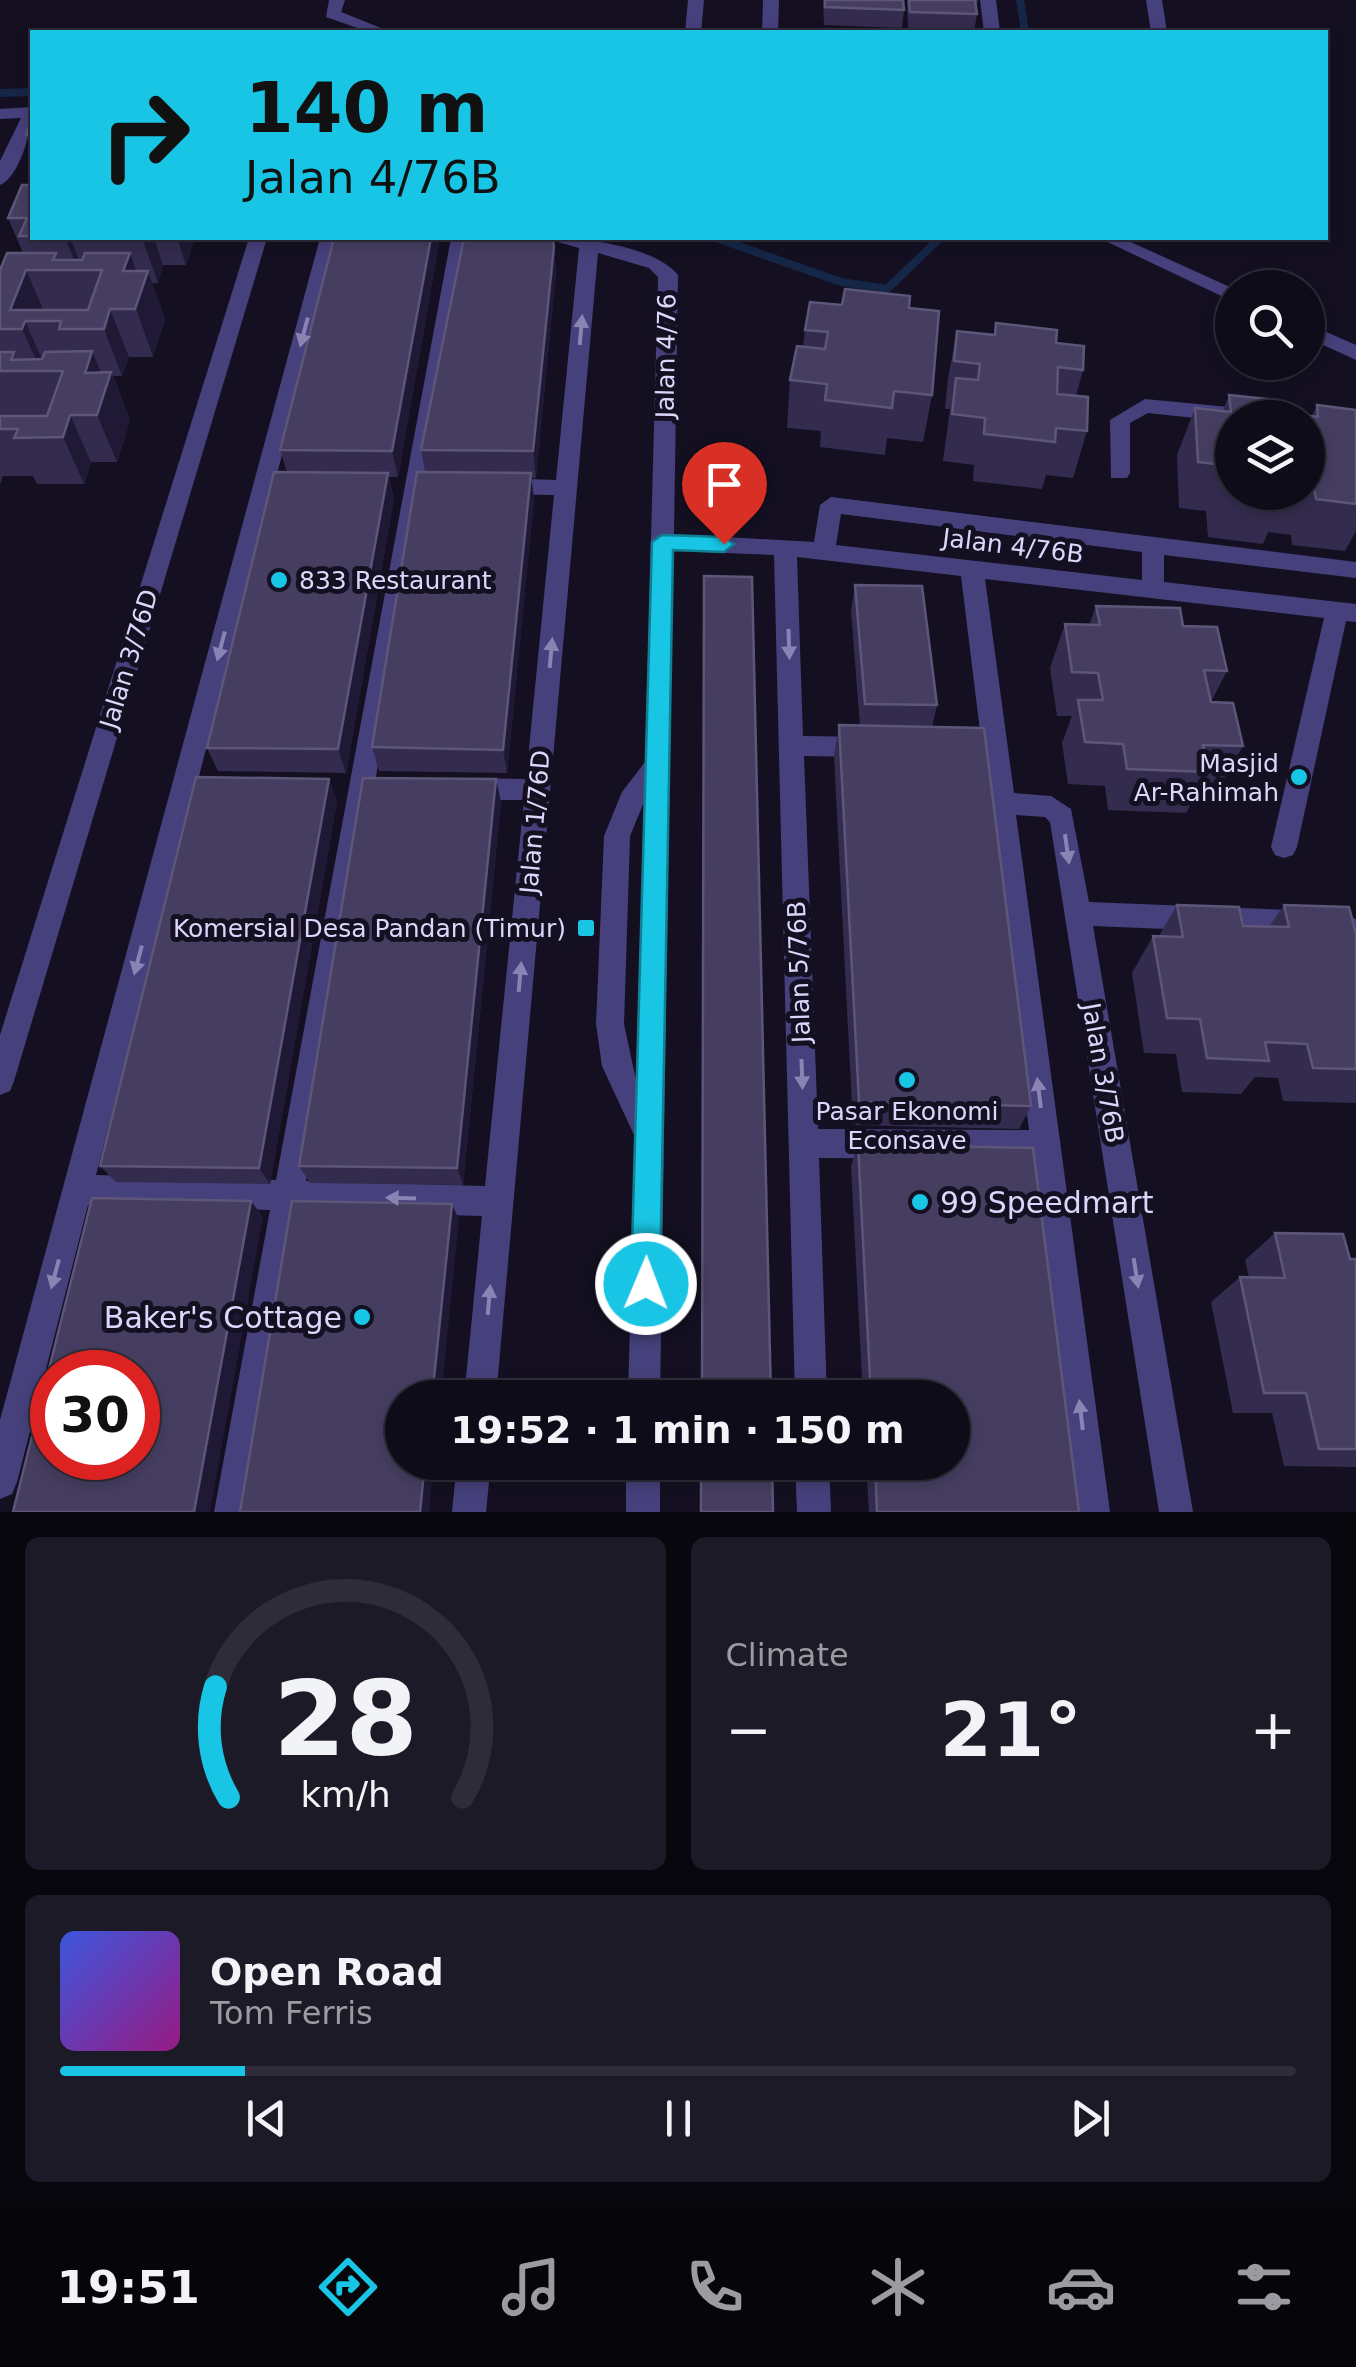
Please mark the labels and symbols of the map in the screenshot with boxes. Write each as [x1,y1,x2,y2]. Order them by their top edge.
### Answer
street label: Jalan 4/76 [650,293,682,421]
one-way arrow [574,313,590,345]
one-way arrow [296,317,312,348]
pin [682,442,767,545]
street label: Jalan 4/76B [939,523,1085,569]
place label: 833 Restaurant [299,566,492,595]
marker: 833 Restaurant [268,569,290,591]
street label: Jalan 3/76D [93,586,164,734]
one-way arrow [781,629,797,661]
one-way arrow [213,631,229,662]
one-way arrow [543,637,559,669]
street label: Jalan 1/76D [514,749,556,897]
place label: Masjid Ar-Rahimah [1134,749,1279,807]
marker: Masjid Ar-Rahimah [1288,766,1310,788]
one-way arrow [1059,834,1075,865]
street label: Jalan 5/76B [782,901,816,1045]
place label: Komersial Desa Pandan (Timur) [173,914,566,943]
marker: Komersial Desa Pandan (Timur) [575,917,597,939]
one-way arrow [130,945,145,976]
one-way arrow [512,960,528,992]
street label: Jalan 3/76B [1076,999,1130,1145]
one-way arrow [794,1059,810,1091]
marker: Pasar Ekonomi Econsave [896,1069,918,1091]
one-way arrow [1031,1077,1047,1108]
place label: Pasar Ekonomi Econsave [816,1097,998,1155]
place label: 99 Speedmart [940,1185,1154,1220]
one-way arrow [385,1190,417,1206]
marker: 99 Speedmart [909,1191,931,1213]
position arrow [594,1232,698,1336]
one-way arrow [1129,1258,1145,1289]
one-way arrow [46,1259,62,1290]
one-way arrow [481,1284,497,1316]
place label: Baker's Cottage [104,1300,342,1335]
marker: Baker's Cottage [351,1306,373,1328]
speed limit sign: 30 [30,1350,160,1480]
one-way arrow [1072,1399,1088,1431]

